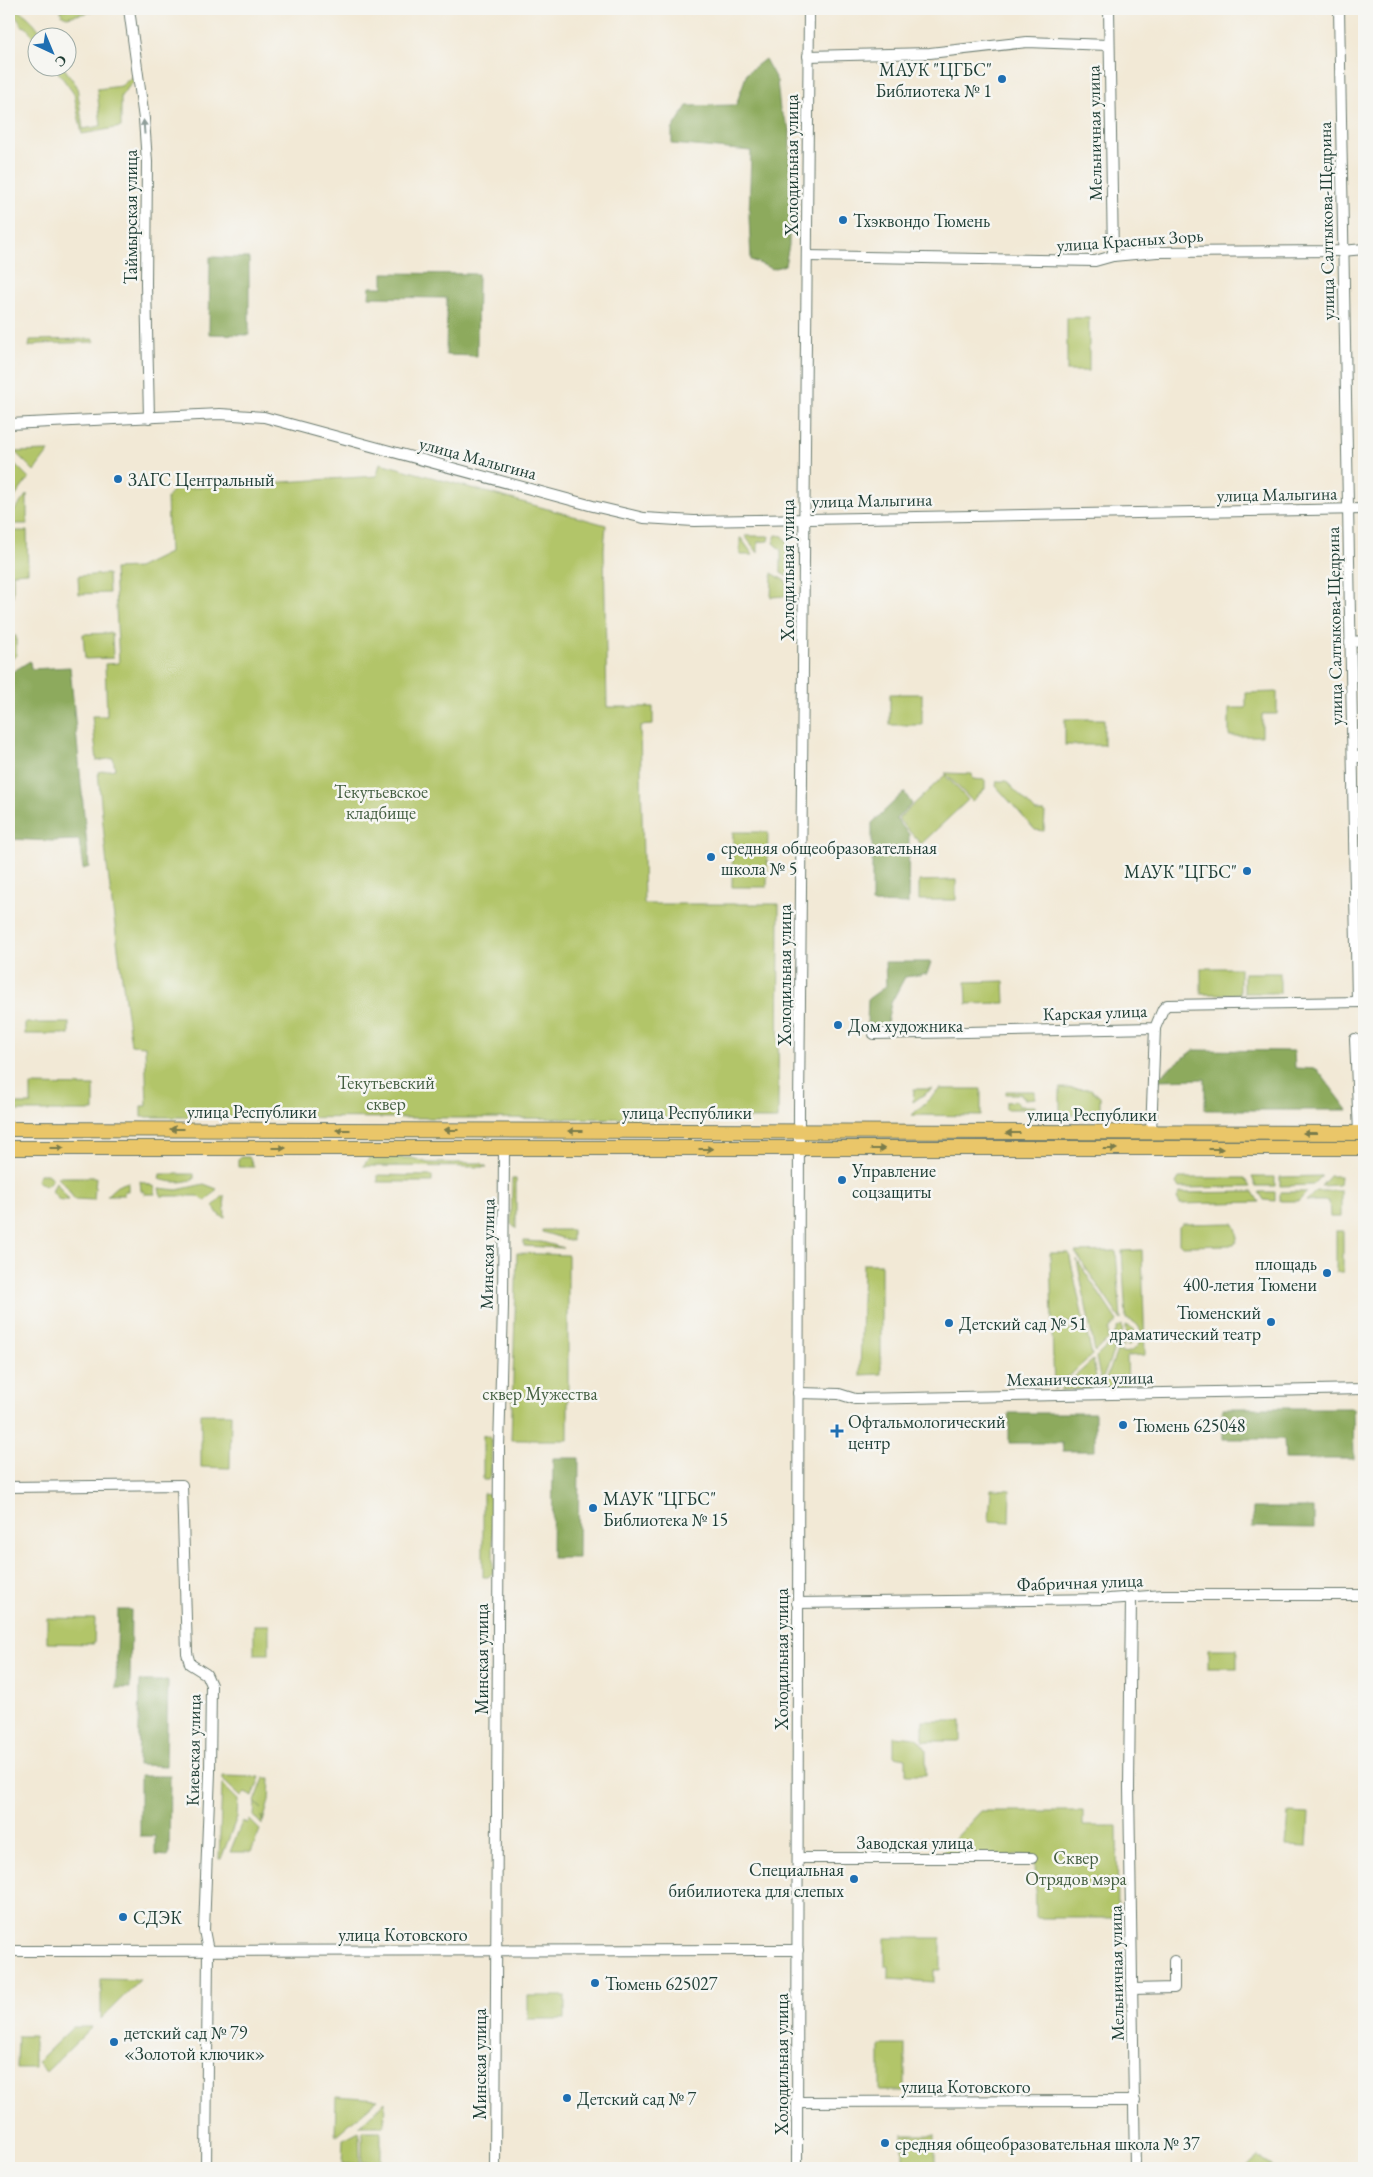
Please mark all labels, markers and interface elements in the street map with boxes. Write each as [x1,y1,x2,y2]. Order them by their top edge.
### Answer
north arrow [28,28,78,78]
text: С [51,51,71,71]
place label: МАУК "ЦГБС" Библиотека № 1 [875,58,992,102]
street label: Мельничная улица [1081,64,1107,201]
marker: МАУК "ЦГБС" Библиотека № 1 [996,73,1008,85]
street label: Холодильная улица [780,93,803,237]
one-way arrow [140,118,148,134]
street label: улица Салтыкова-Щедрина [1313,121,1339,321]
street label: Таймырская улица [119,149,142,284]
place label: Тхэквондо Тюмень [853,209,990,232]
marker: Тхэквондо Тюмень [837,214,849,226]
street label: улица Красных Зорь [1056,223,1204,257]
street label: улица Малыгина [417,431,540,485]
place label: ЗАГС Центральный [128,468,275,491]
marker: ЗАГС Центральный [112,473,124,485]
street label: улица Малыгина [1216,481,1338,507]
street label: улица Малыгина [811,487,933,513]
street label: Холодильная улица [776,498,799,642]
street label: улица Салтыкова-Щедрина [1321,526,1347,726]
park label: Текутьевское кладбище [334,780,428,824]
place label: средняя общеобразовательная школа № 5 [721,836,937,880]
marker: средняя общеобразовательная школа № 5 [705,851,717,863]
place label: МАУК "ЦГБС" [1124,860,1237,883]
marker: МАУК "ЦГБС" [1241,865,1253,877]
street label: Холодильная улица [773,903,796,1047]
street label: Карская улица [1042,999,1149,1025]
place label: Дом художника [848,1014,964,1037]
marker: Дом художника [832,1019,844,1031]
park label: Текутьевский сквер [337,1071,435,1115]
street label: улица Республики [187,1100,317,1123]
street label: улица Республики [622,1101,752,1124]
street label: улица Республики [1027,1103,1157,1126]
one-way arrow [169,1125,185,1133]
one-way arrow [335,1126,351,1134]
one-way arrow [443,1126,459,1134]
one-way arrow [567,1127,583,1135]
one-way arrow [1005,1129,1021,1137]
one-way arrow [1302,1129,1318,1137]
one-way arrow [50,1144,66,1152]
one-way arrow [271,1144,287,1152]
one-way arrow [698,1145,714,1153]
one-way arrow [870,1145,886,1153]
one-way arrow [1102,1145,1118,1153]
one-way arrow [1209,1145,1225,1153]
place label: Управление соцзащиты [851,1159,936,1203]
marker: Управление соцзащиты [836,1174,848,1186]
street label: Минская улица [475,1197,499,1310]
place label: площадь 400-летия Тюмени [1183,1252,1317,1296]
marker: площадь 400-летия Тюмени [1321,1267,1333,1279]
place label: Тюменский драматический театр [1110,1301,1261,1345]
place label: Детский сад № 51 [959,1312,1087,1335]
marker: Тюменский драматический театр [1265,1316,1277,1328]
marker: Детский сад № 51 [943,1317,955,1329]
street label: Механическая улица [1006,1365,1155,1391]
park label: сквер Мужества [482,1382,598,1405]
place label: Офтальмологический центр [848,1410,1006,1454]
place label: Тюмень 625048 [1133,1414,1245,1437]
marker: Тюмень 625048 [1117,1419,1129,1431]
marker: Офтальмологический центр [830,1424,844,1438]
place label: МАУК "ЦГБС" Библиотека № 15 [603,1487,728,1531]
marker: МАУК "ЦГБС" Библиотека № 15 [587,1502,599,1514]
street label: Фабричная улица [1016,1568,1144,1596]
street label: Холодильная улица [770,1587,793,1731]
street label: Минская улица [470,1603,493,1715]
street label: Киевская улица [181,1693,205,1806]
street label: Заводская улица [857,1831,974,1854]
park label: Сквер Отрядов мэра [1025,1846,1127,1890]
place label: Специальная бибилиотека для слепых [669,1858,844,1902]
marker: Специальная бибилиотека для слепых [848,1873,860,1885]
street label: Мельничная улица [1103,1904,1129,2041]
place label: СДЭК [133,1906,182,1929]
marker: СДЭК [117,1911,129,1923]
street label: улица Котовского [338,1923,468,1946]
place label: Тюмень 625027 [605,1972,718,1995]
marker: Тюмень 625027 [589,1977,601,1989]
street label: Холодильная улица [770,1992,793,2136]
street label: Минская улица [468,2008,491,2120]
place label: детский сад № 79 «Золотой ключик» [124,2021,265,2065]
marker: детский сад № 79 «Золотой ключик» [108,2036,120,2048]
street label: улица Котовского [901,2075,1031,2098]
place label: Детский сад № 7 [577,2087,697,2110]
marker: Детский сад № 7 [561,2092,573,2104]
place label: средняя общеобразовательная школа № 37 [895,2132,1200,2155]
marker: средняя общеобразовательная школа № 37 [879,2137,891,2149]

